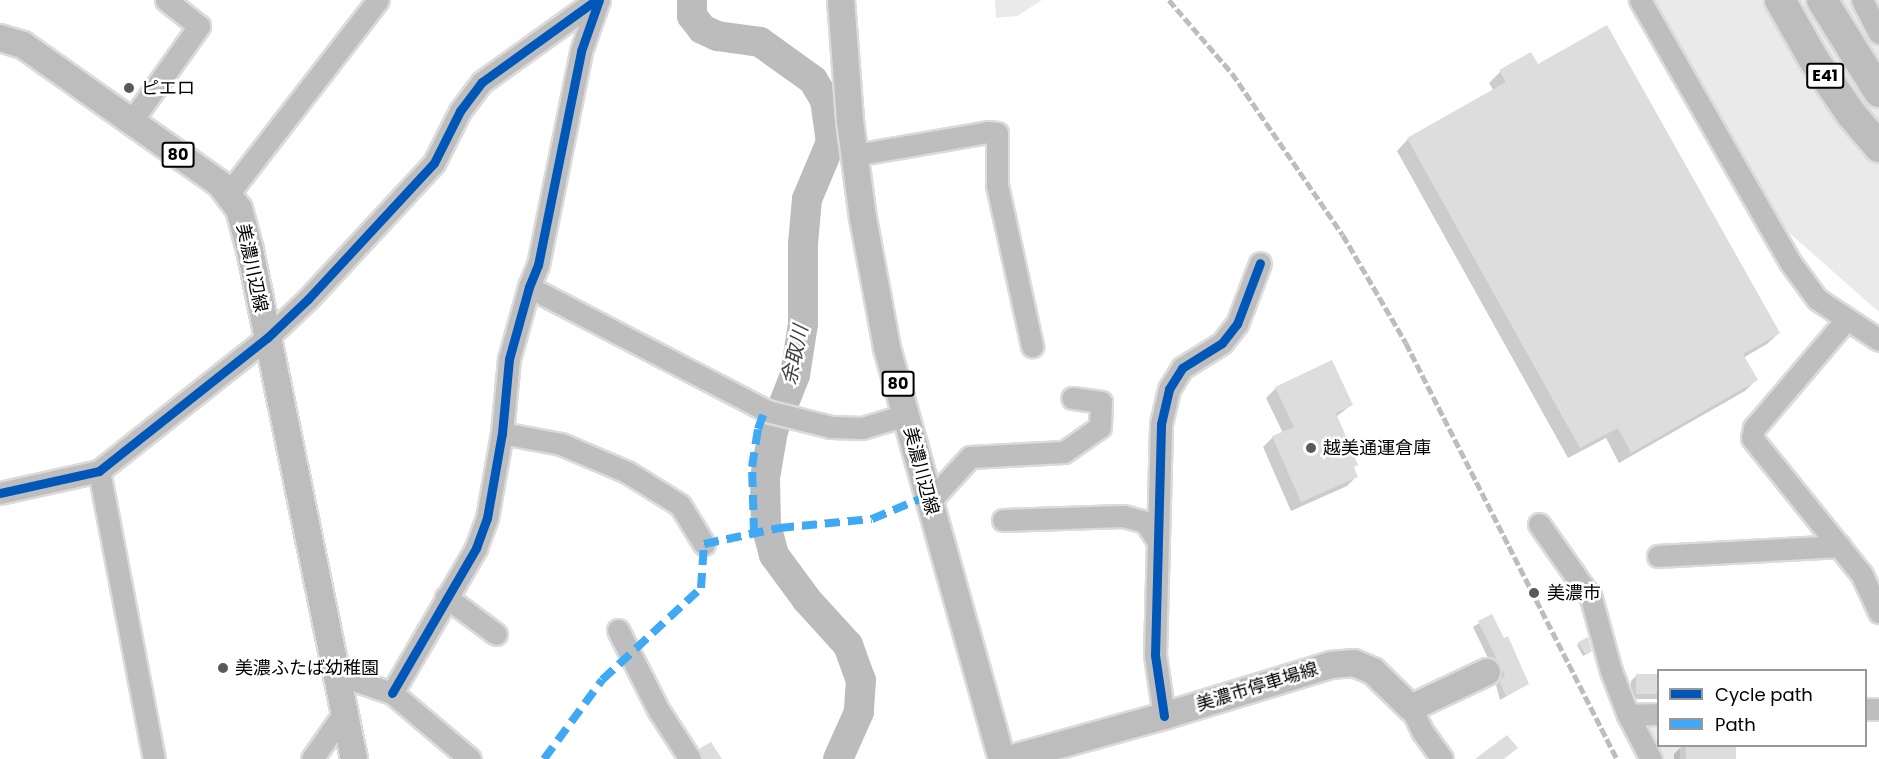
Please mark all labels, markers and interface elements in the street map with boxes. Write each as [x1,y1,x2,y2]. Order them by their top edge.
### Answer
road number: E41 [1806,63,1844,89]
place label: ピエロ [141,77,195,99]
marker: ピエロ [122,81,136,95]
road number: 80 [162,142,195,168]
street label: 美濃川辺線 [232,222,272,314]
water label: 余取川 [777,323,813,387]
road number: 80 [882,371,914,397]
street label: 美濃川辺線 [899,425,943,517]
place label: 越美通運倉庫 [1323,437,1431,459]
marker: 越美通運倉庫 [1304,441,1318,455]
place label: 美濃市 [1547,582,1601,604]
marker: 美濃市 [1525,584,1543,602]
place label: 美濃ふたば幼稚園 [235,657,379,679]
street label: 美濃市停車場線 [1194,658,1320,716]
marker: 美濃ふたば幼稚園 [216,661,230,675]
legend [1657,669,1867,747]
text: Cycle path [1715,682,1813,707]
text: Path [1715,712,1756,737]

